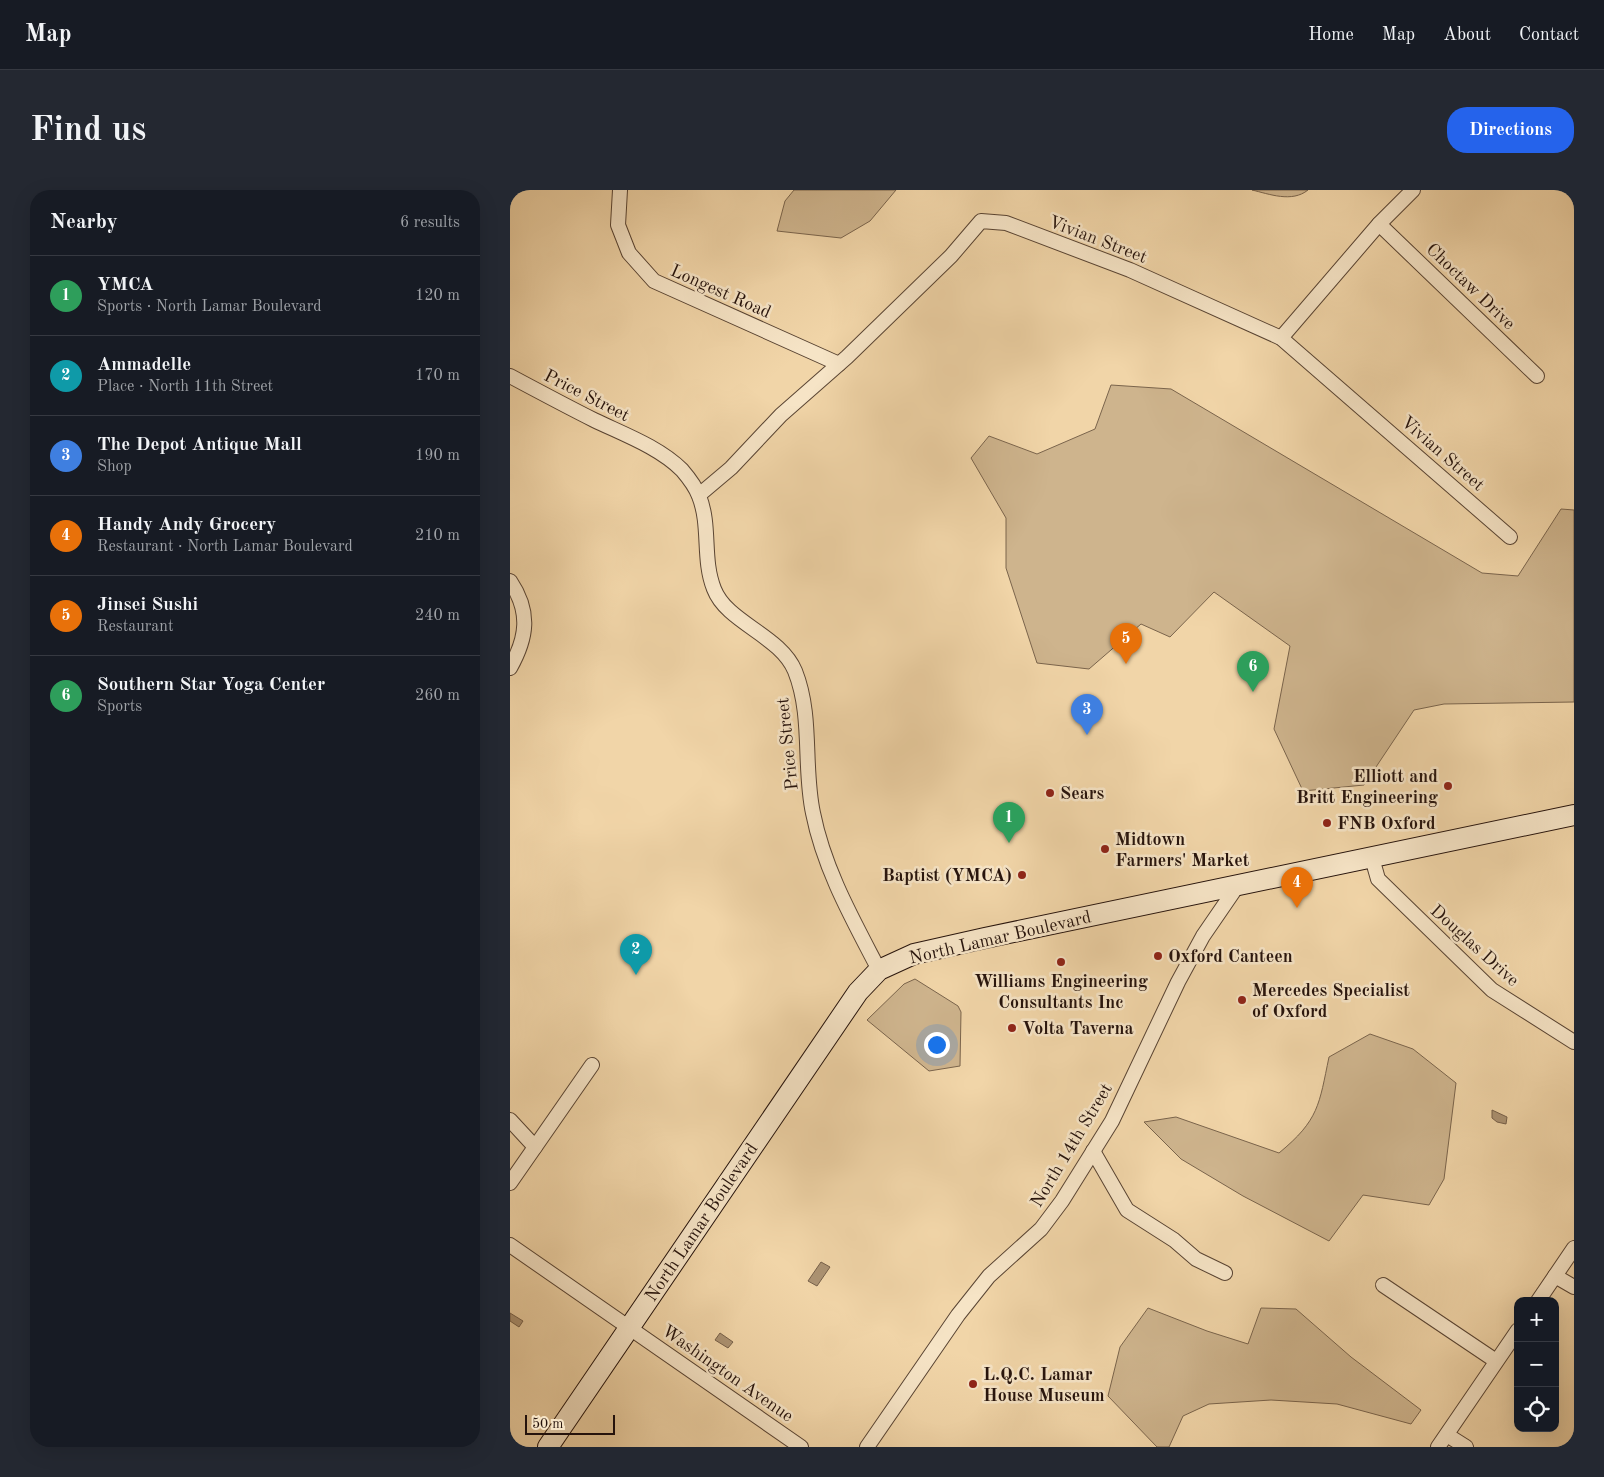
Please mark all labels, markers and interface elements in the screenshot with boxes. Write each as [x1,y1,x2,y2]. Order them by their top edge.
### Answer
text: Map [25,23,72,47]
text: Home [1308,26,1354,44]
text: Map [1382,26,1415,44]
text: About [1443,26,1491,44]
text: Contact [1519,26,1579,44]
button: Directions [1447,107,1574,153]
text: Find us [30,113,146,148]
text: Nearby [50,212,118,233]
street label: Vivian Street [1046,213,1149,267]
text: 6 results [400,215,460,231]
street label: Choctaw Drive [1422,240,1518,333]
street label: Longest Road [668,262,774,322]
text: YMCA [97,276,154,295]
text: 1 [61,288,71,304]
text: 120 m [415,288,460,304]
text: Sports · North Lamar Boulevard [97,299,322,315]
text: Ammadelle [97,356,191,375]
street label: Price Street [541,367,632,425]
text: 2 [61,368,71,384]
text: 170 m [415,368,460,384]
text: Place · North 11th Street [97,379,273,395]
street label: Vivian Street [1397,413,1487,495]
text: The Depot Antique Mall [97,436,302,455]
text: 3 [61,448,71,464]
text: 190 m [415,448,460,464]
text: Shop [97,459,132,475]
text: Handy Andy Grocery [97,516,276,535]
text: 4 [61,528,71,544]
text: 210 m [415,528,460,544]
text: Restaurant · North Lamar Boulevard [97,539,353,555]
text: Jinsei Sushi [97,596,198,615]
text: 5 [61,608,71,624]
text: 240 m [415,608,460,624]
text: Restaurant [97,619,174,635]
pin: 5 [1110,623,1142,664]
pin: 6 [1237,651,1269,692]
text: Southern Star Yoga Center [97,676,325,695]
text: 6 [61,688,71,704]
text: 260 m [415,688,460,704]
pin: 3 [1071,694,1103,735]
street label: Price Street [774,697,802,791]
text: Sports [97,699,142,715]
place label: Elliott and Britt Engineering [1296,768,1438,807]
marker: Elliott and Britt Engineering [1442,780,1454,792]
place label: Sears [1060,785,1105,803]
marker: Sears [1044,787,1056,799]
pin: 1 [993,802,1025,843]
place label: FNB Oxford [1337,815,1436,833]
marker: FNB Oxford [1321,817,1333,829]
place label: Midtown Farmers' Market [1115,831,1250,870]
marker: Midtown Farmers' Market [1099,843,1111,855]
place label: Baptist (YMCA) [882,867,1012,885]
pin: 4 [1281,867,1313,908]
marker: Baptist (YMCA) [1016,869,1028,881]
street label: Douglas Drive [1427,902,1522,990]
street label: North Lamar Boulevard [907,908,1093,968]
pin: 2 [620,934,652,975]
place label: Oxford Canteen [1168,948,1293,966]
marker: Oxford Canteen [1152,950,1164,962]
marker: Williams Engineering Consultants Inc [1055,956,1067,968]
place label: Williams Engineering Consultants Inc [974,973,1148,1012]
place label: Mercedes Specialist of Oxford [1252,982,1410,1021]
marker: Mercedes Specialist of Oxford [1236,994,1248,1006]
place label: Volta Taverna [1022,1020,1134,1038]
marker: Volta Taverna [1006,1022,1018,1034]
your location [924,1032,950,1058]
street label: North 14th Street [1028,1080,1116,1211]
street label: North Lamar Boulevard [642,1140,761,1305]
map controls [1514,1297,1559,1432]
button: + [1514,1297,1559,1342]
street label: Washington Avenue [658,1322,796,1426]
button: − [1514,1342,1559,1387]
place label: L.Q.C. Lamar House Museum [983,1366,1105,1405]
marker: L.Q.C. Lamar House Museum [967,1378,979,1390]
button: locate [1514,1387,1559,1432]
scale bar [525,1412,615,1435]
text: 50 m [532,1417,563,1431]

